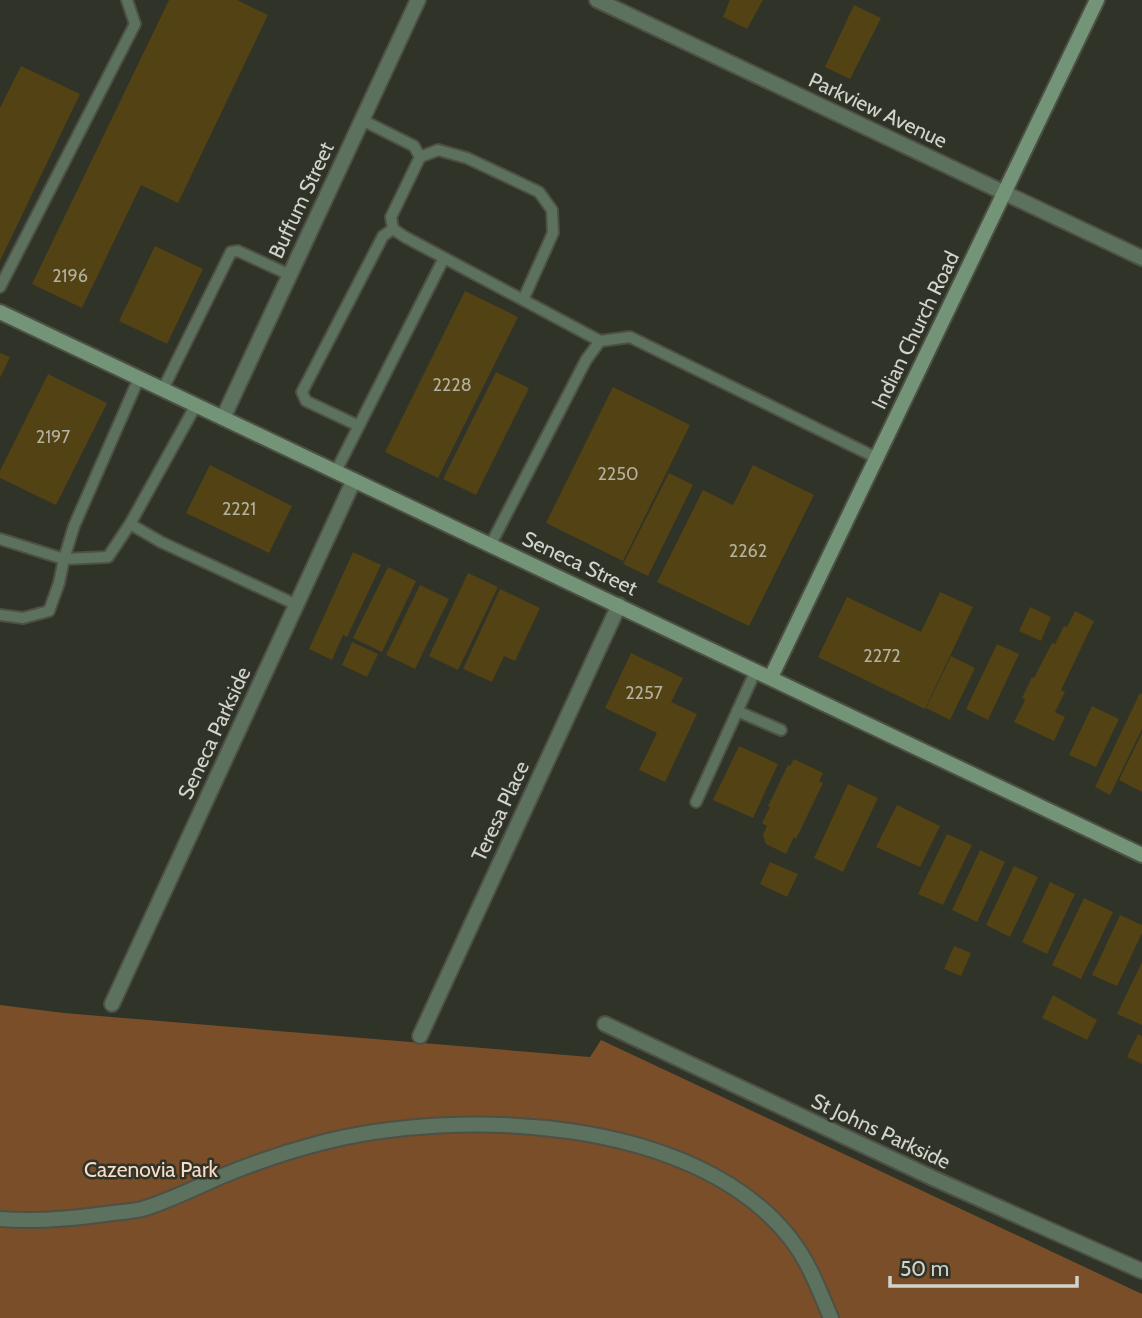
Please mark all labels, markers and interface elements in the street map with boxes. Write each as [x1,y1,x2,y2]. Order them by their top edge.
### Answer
street label: Parkview Avenue [805,67,951,153]
street label: Buffum Street [263,138,339,262]
street label: Indian Church Road [866,247,964,413]
house number: 2196 [52,265,88,287]
house number: 2228 [432,374,472,396]
house number: 2197 [36,426,70,448]
house number: 2250 [597,463,639,485]
house number: 2221 [222,498,256,520]
street label: Seneca Street [519,526,641,600]
house number: 2262 [729,540,767,562]
house number: 2272 [863,645,901,667]
street label: Seneca Parkside [172,663,256,803]
house number: 2257 [625,682,663,704]
street label: Teresa Place [466,757,534,865]
street label: St Johns Parkside [808,1088,955,1174]
park label: Cazenovia Park [84,1157,219,1182]
scale bar [890,1244,1077,1288]
text: 50 m [900,1256,949,1281]

